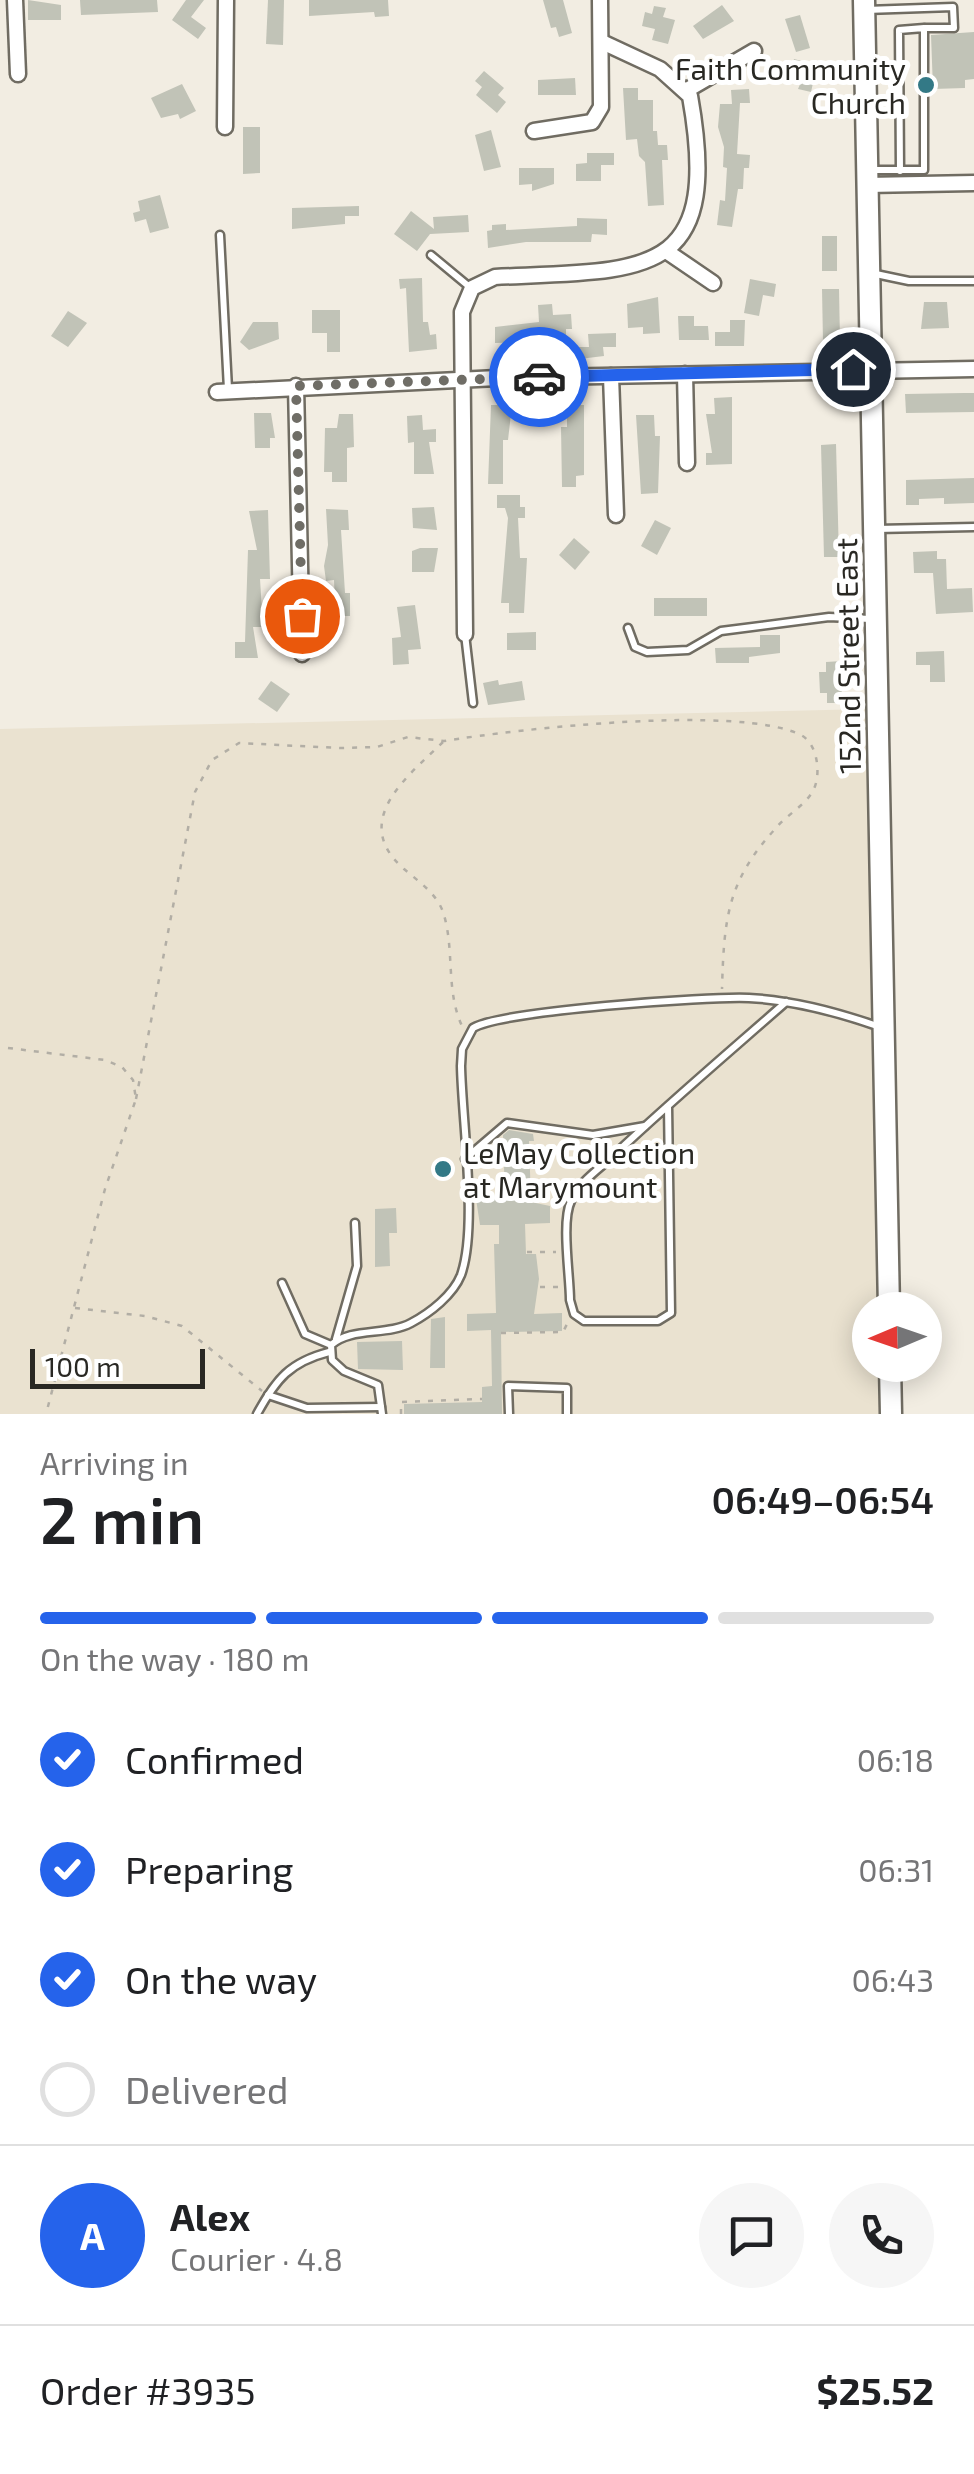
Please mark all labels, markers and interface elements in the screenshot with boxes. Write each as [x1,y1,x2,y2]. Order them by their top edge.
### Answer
place label: Faith Community Church [675,50,906,120]
marker: Faith Community Church [915,74,937,96]
courier [489,327,589,427]
pin [811,327,896,412]
icon: home [826,342,881,397]
icon: car [512,350,567,405]
street label: 152nd Street East [827,538,867,774]
pin [260,574,345,659]
icon: bag [275,589,330,644]
place label: LeMay Collection at Marymount [463,1134,695,1204]
marker: LeMay Collection at Marymount [432,1158,454,1180]
north arrow [852,1292,942,1382]
map controls [852,1292,942,1382]
scale bar [30,1344,205,1388]
text: 100 m [45,1349,121,1383]
text: Arriving in [40,1443,189,1481]
text: 06:49–06:54 [712,1476,934,1522]
text: 2 min [40,1479,204,1557]
text: On the way · 180 m [40,1639,310,1677]
icon: check [40,1732,95,1787]
text: Confirmed [125,1736,304,1782]
text: 06:18 [857,1740,934,1778]
icon: check [40,1842,95,1897]
text: Preparing [125,1846,293,1892]
text: 06:31 [858,1850,934,1888]
icon: check [40,1952,95,2007]
text: On the way [125,1956,317,2002]
text: 06:43 [851,1960,934,1998]
text: Delivered [125,2066,289,2112]
button: chat [699,2183,804,2288]
button: phone [829,2183,934,2288]
text: Alex [170,2193,250,2239]
text: A [80,2212,105,2258]
text: Courier · 4.8 [170,2239,343,2277]
text: Order #3935 [40,2367,256,2413]
text: $25.52 [817,2367,934,2413]

